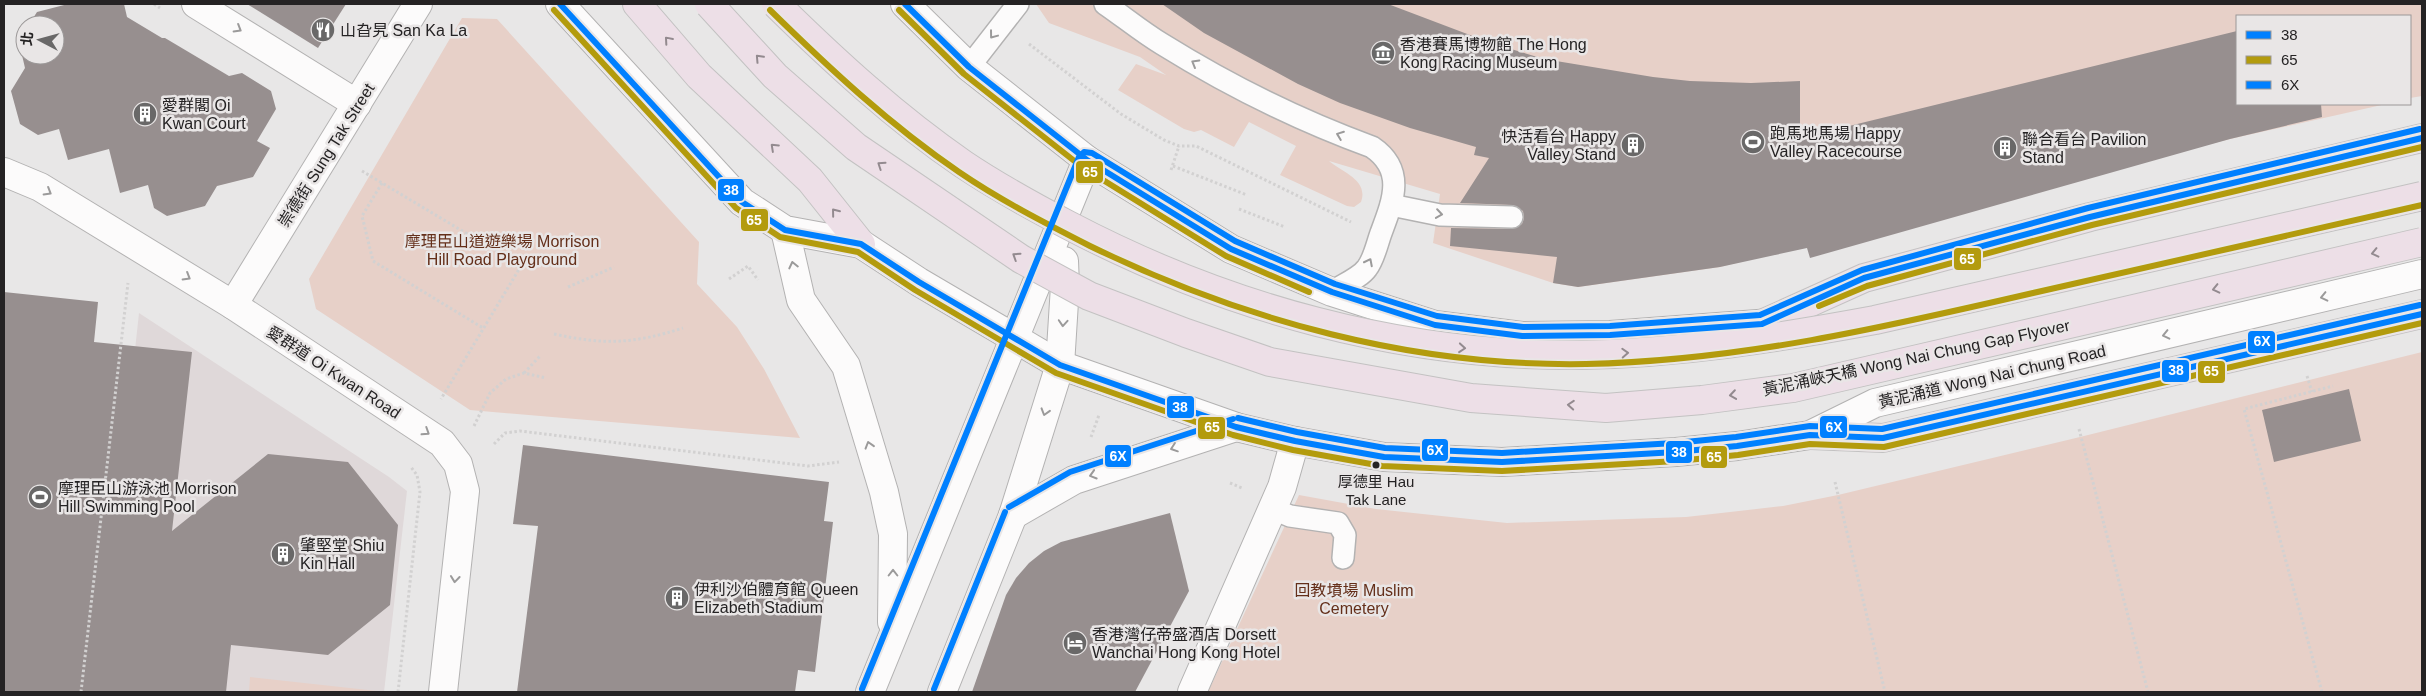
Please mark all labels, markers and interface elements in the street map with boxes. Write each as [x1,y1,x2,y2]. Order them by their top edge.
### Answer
north arrow [15,15,65,65]
legend [2236,15,2411,105]
restaurant icon: 山旮旯 San Ka La [310,17,336,43]
place label: 山旮旯 San Ka La [340,22,467,39]
one-way arrow [232,23,241,33]
text: 38 [2281,26,2298,43]
one-way arrow [990,29,999,39]
text: 北 [18,31,36,46]
place label: 香港賽馬博物館 The Hong Kong Racing Museum [1400,35,1587,71]
one-way arrow [666,37,674,46]
museum icon: 香港賽馬博物館 The Hong Kong Racing Museum [1370,40,1396,66]
text: 65 [2281,51,2298,68]
one-way arrow [756,54,765,63]
one-way arrow [1191,60,1200,70]
text: 6X [2281,76,2299,93]
street label: 崇德街 Sung Tak Street [275,80,378,230]
place label: 愛群閣 Oi Kwan Court [162,97,246,132]
building icon: 愛群閣 Oi Kwan Court [132,101,158,127]
place label: 跑馬地馬場 Happy Valley Racecourse [1770,125,1902,160]
place label: 快活看台 Happy Valley Stand [1501,128,1616,163]
sports icon: 跑馬地馬場 Happy Valley Racecourse [1740,129,1766,155]
one-way arrow [1336,131,1345,141]
place label: 聯合看台 Pavilion Stand [2022,131,2146,166]
building icon: 快活看台 Happy Valley Stand [1620,132,1646,158]
building icon: 聯合看台 Pavilion Stand [1992,135,2018,161]
one-way arrow [771,144,780,153]
line badge: 65 [1075,160,1104,184]
one-way arrow [878,161,887,171]
text: 65 [1082,164,1098,180]
line badge: 38 [717,178,745,202]
text: 38 [723,182,739,198]
one-way arrow [43,186,52,196]
line badge: 65 [740,208,769,232]
one-way arrow [1435,208,1443,219]
one-way arrow [833,209,841,218]
text: 65 [746,212,762,228]
park label: 摩理臣山道遊樂場 Morrison Hill Road Playground [405,233,599,268]
line badge: 65 [1953,247,1982,271]
one-way arrow [2370,247,2379,258]
text: 65 [1959,251,1975,267]
one-way arrow [1012,252,1021,262]
one-way arrow [1363,259,1373,268]
one-way arrow [788,260,799,269]
one-way arrow [181,270,190,280]
one-way arrow [2212,283,2221,294]
one-way arrow [2319,291,2328,302]
street label: 黃泥涌峽天橋 Wong Nai Chung Gap Flyover [1761,316,2072,398]
one-way arrow [1057,319,1068,327]
street label: 愛群道 Oi Kwan Road [264,323,404,422]
one-way arrow [2161,329,2170,340]
line badge: 6X [2247,330,2276,354]
text: 6X [2253,333,2271,349]
one-way arrow [1459,342,1467,353]
street label: 黃泥涌道 Wong Nai Chung Road [1877,342,2107,411]
one-way arrow [1621,347,1629,358]
line badge: 38 [2161,359,2190,383]
line badge: 65 [2197,360,2226,384]
text: 38 [2168,362,2184,378]
text: 65 [2203,363,2219,379]
one-way arrow [1729,390,1738,400]
line badge: 38 [1166,395,1195,419]
text: 38 [1172,399,1188,415]
one-way arrow [1567,400,1575,411]
one-way arrow [1041,407,1051,415]
line badge: 6X [1819,415,1848,439]
line badge: 65 [1197,416,1226,440]
text: 65 [1204,419,1220,435]
text: 6X [1825,419,1843,435]
one-way arrow [420,426,429,435]
line badge: 6X [1421,438,1449,462]
line badge: 38 [1665,440,1693,464]
one-way arrow [865,442,875,450]
text: 6X [1426,442,1444,458]
one-way arrow [1170,443,1178,453]
line badge: 6X [1104,444,1132,468]
text: 38 [1671,444,1687,460]
line badge: 65 [1700,445,1728,469]
text: 6X [1109,448,1127,464]
text: 65 [1706,449,1722,465]
marker: 厚德里 Hau Tak Lane [1371,460,1381,470]
one-way arrow [1089,469,1098,479]
place label: 厚德里 Hau Tak Lane [1338,473,1414,508]
place label: 摩理臣山游泳池 Morrison Hill Swimming Pool [58,480,237,515]
sports icon: 摩理臣山游泳池 Morrison Hill Swimming Pool [27,484,53,510]
place label: 肇堅堂 Shiu Kin Hall [300,537,384,572]
building icon: 肇堅堂 Shiu Kin Hall [270,541,296,567]
one-way arrow [888,568,898,576]
one-way arrow [450,575,461,583]
place label: 伊利沙伯體育館 Queen Elizabeth Stadium [694,581,859,616]
park label: 回教墳場 Muslim Cemetery [1294,582,1414,617]
building icon: 伊利沙伯體育館 Queen Elizabeth Stadium [664,585,690,611]
place label: 香港灣仔帝盛酒店 Dorsett Wanchai Hong Kong Hotel [1092,626,1280,661]
hotel icon: 香港灣仔帝盛酒店 Dorsett Wanchai Hong Kong Hotel [1062,630,1088,656]

